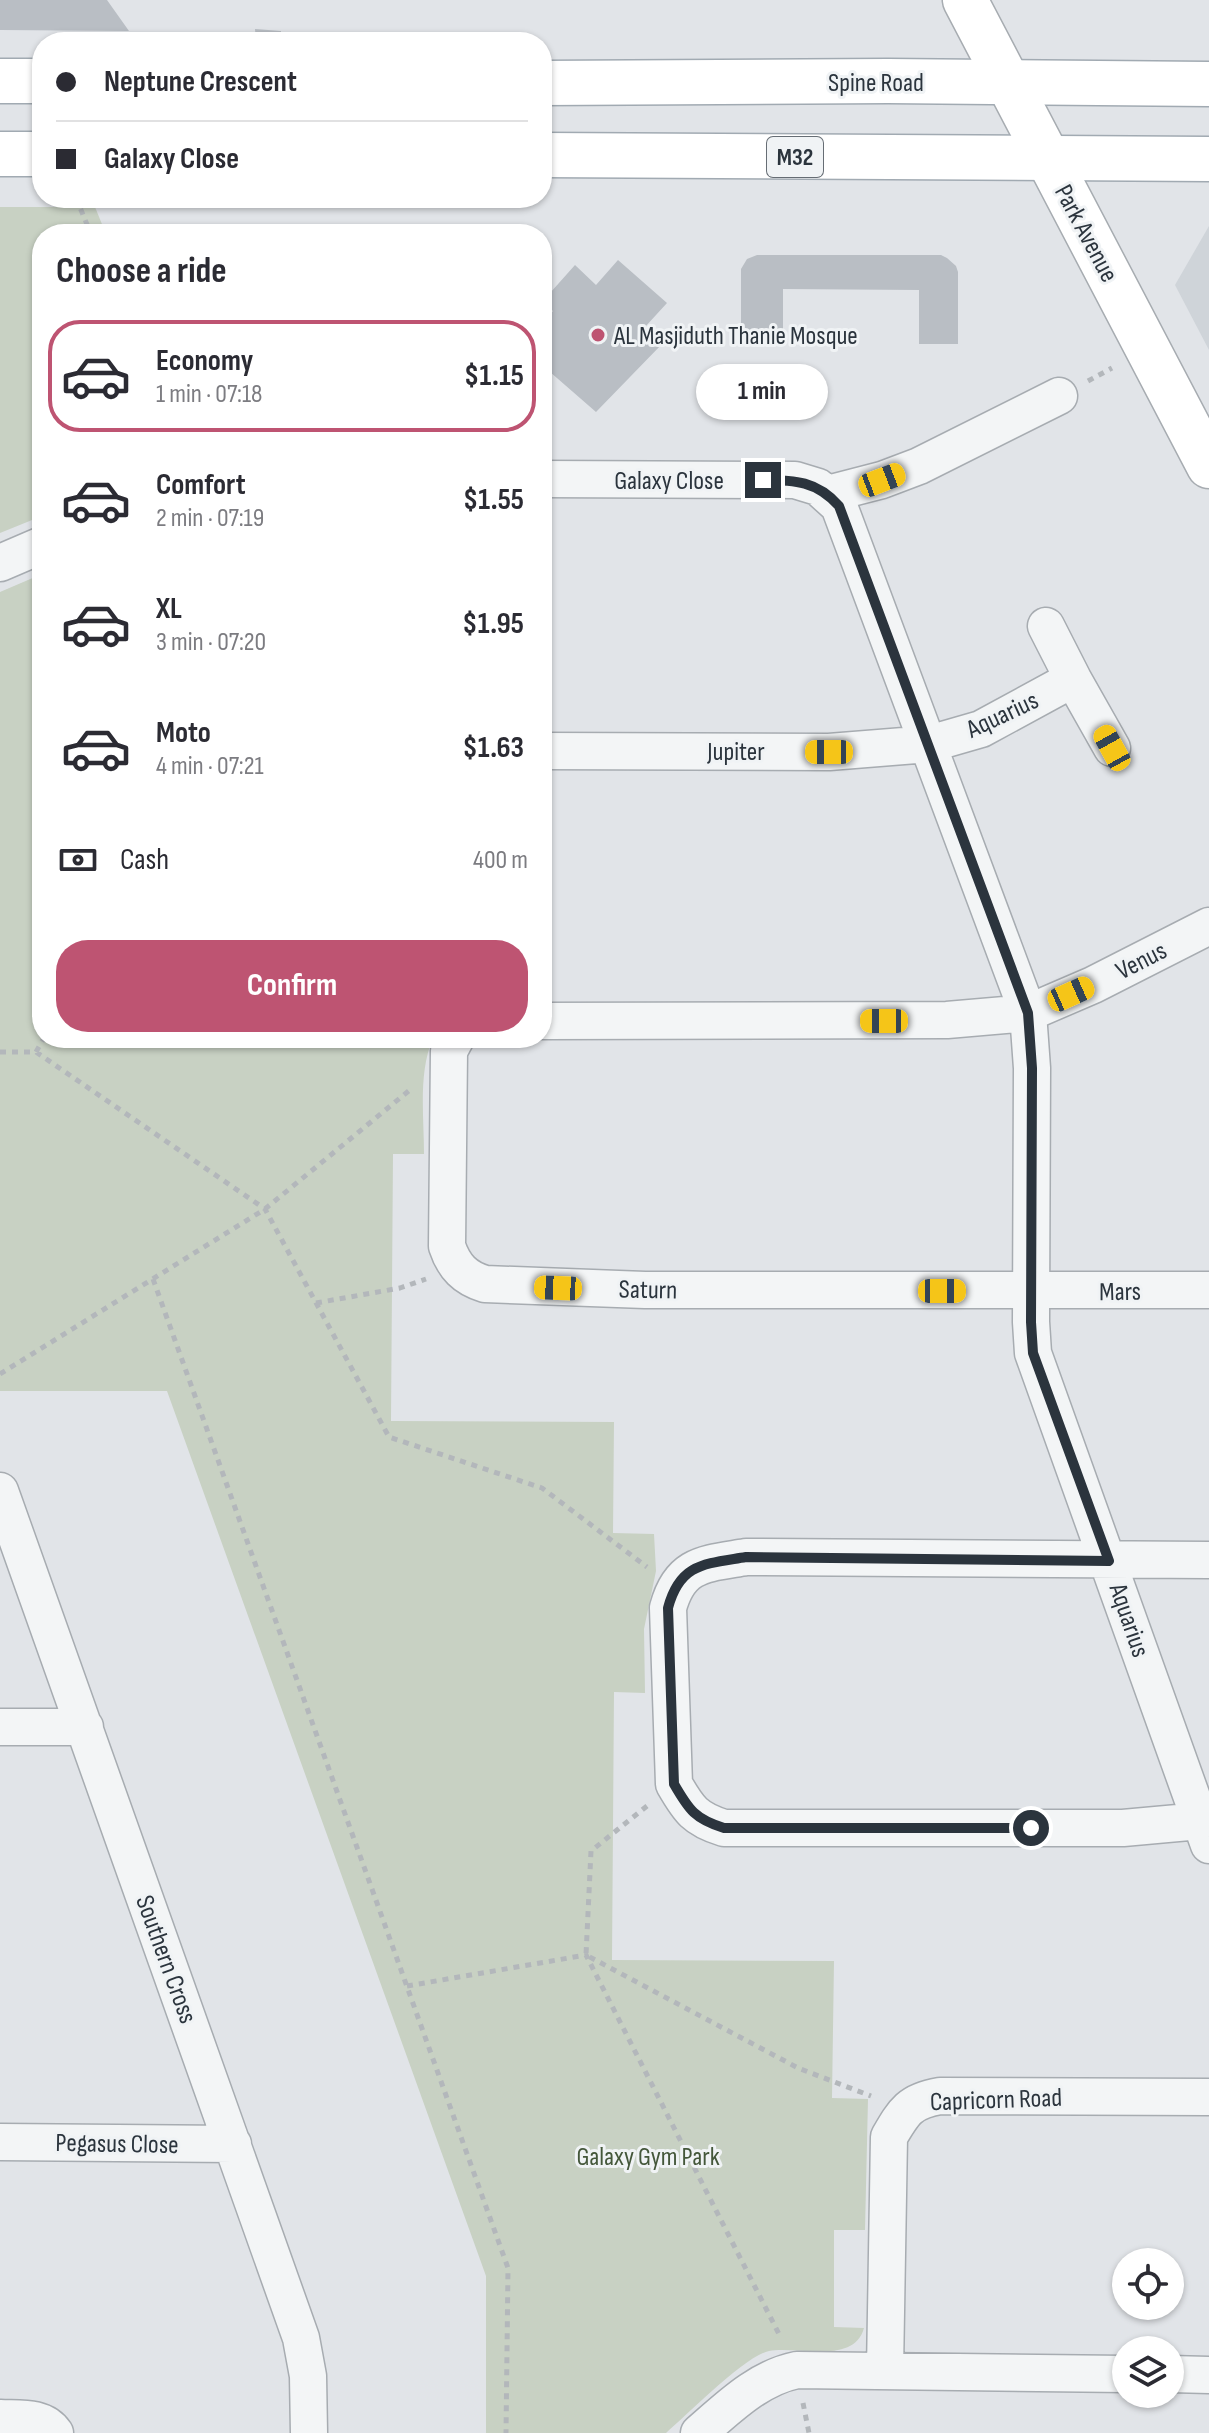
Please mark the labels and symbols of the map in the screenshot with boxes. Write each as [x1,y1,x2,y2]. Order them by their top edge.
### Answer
street label: Spine Road [828,68,924,99]
road number: M32 [767,137,823,177]
street label: Park Avenue [1047,180,1124,288]
place label: AL Masjiduth Thanie Mosque [613,321,858,352]
marker: AL Masjiduth Thanie Mosque [589,326,607,344]
callout: 1 min [697,364,829,420]
car [855,460,909,500]
route end [745,462,781,498]
street label: Galaxy Close [614,466,724,497]
street label: Aquarius [961,685,1043,746]
car [1090,721,1134,775]
street label: Jupiter [706,737,765,768]
car [805,740,853,764]
street label: Venus [1111,936,1172,987]
car [1044,973,1098,1015]
car [860,1009,908,1033]
street label: Saturn [618,1274,678,1307]
car [534,1275,582,1301]
street label: Mars [1099,1277,1141,1308]
car [918,1279,966,1303]
street label: Aquarius [1101,1579,1156,1661]
route start [1013,1810,1049,1846]
street label: Southern Cross [128,1891,203,2028]
street label: Capricorn Road [929,2083,1063,2118]
street label: Pegasus Close [55,2128,179,2161]
park label: Galaxy Gym Park [576,2142,720,2173]

